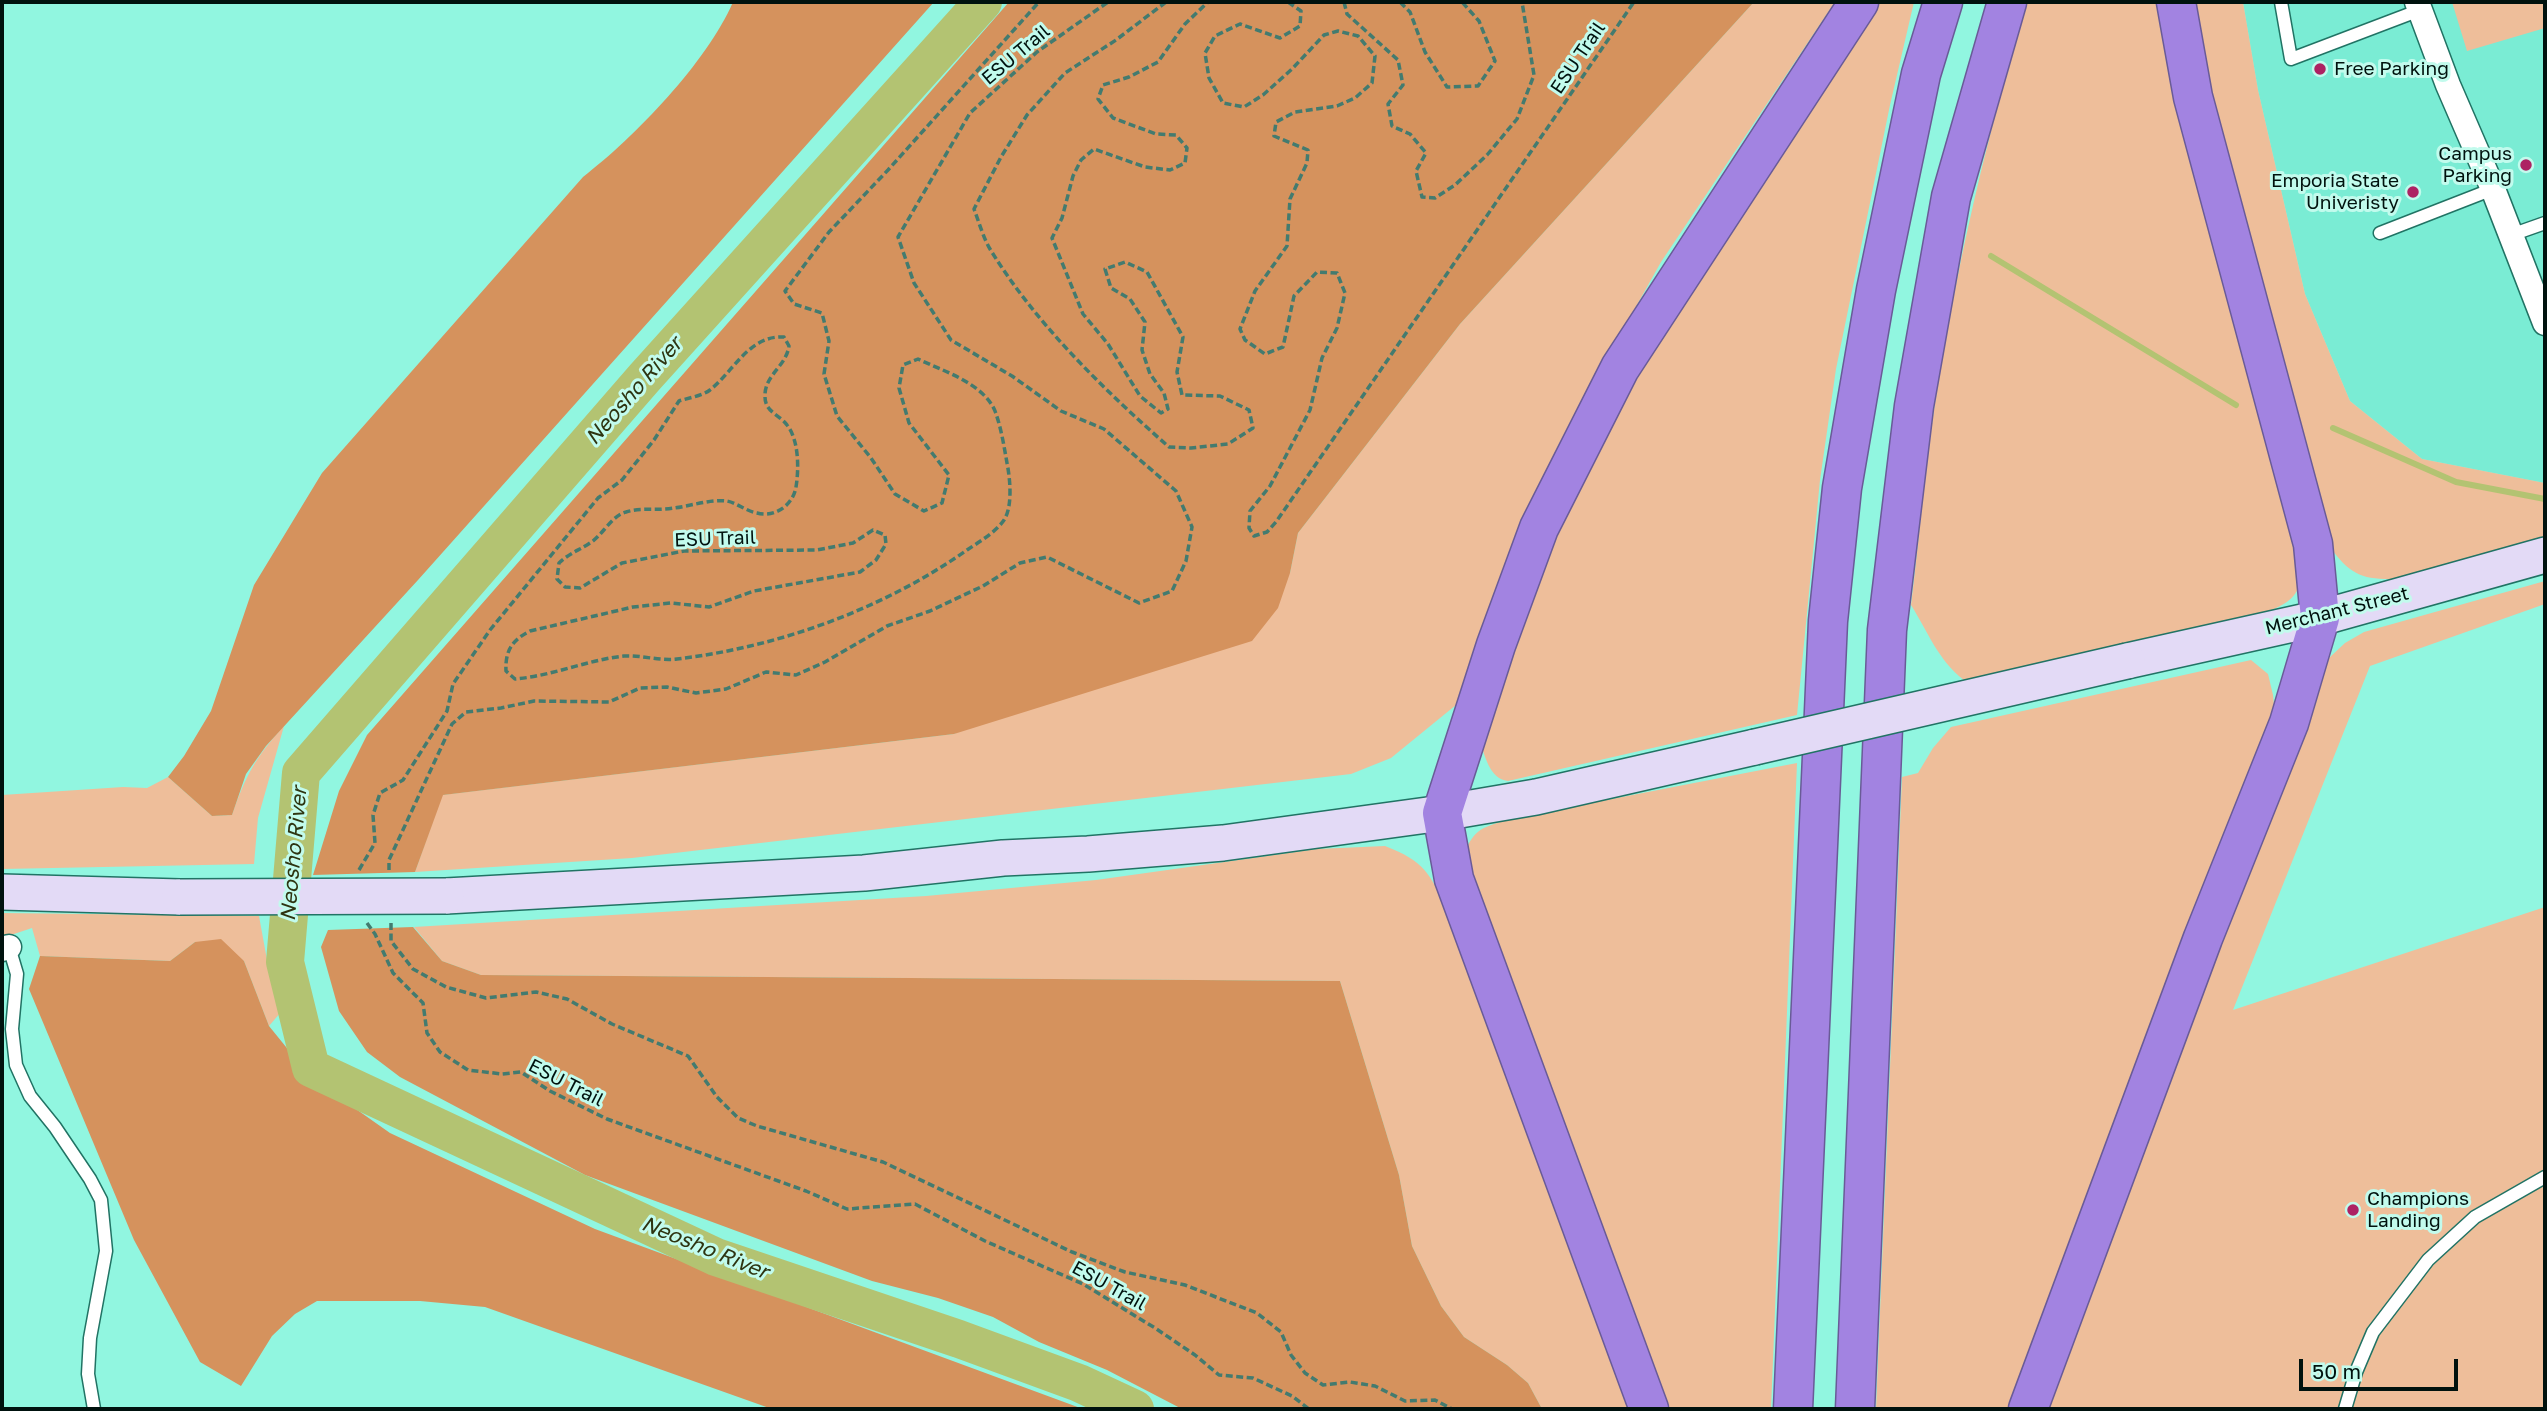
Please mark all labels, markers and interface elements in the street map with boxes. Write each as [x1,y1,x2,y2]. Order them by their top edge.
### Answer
street label: ESU Trail [1546,18,1610,98]
street label: ESU Trail [977,20,1055,90]
place label: Free Parking [2334,58,2449,80]
marker: Free Parking [2312,61,2328,77]
place label: Campus Parking [2438,143,2512,187]
marker: Campus Parking [2518,157,2534,173]
place label: Emporia State Univeristy [2271,170,2399,214]
marker: Emporia State Univeristy [2405,184,2421,200]
water label: Neosho River [580,332,688,450]
street label: ESU Trail [674,526,756,552]
street label: Merchant Street [2263,582,2411,640]
water label: Neosho River [276,786,312,922]
street label: ESU Trail [524,1054,608,1112]
place label: Champions Landing [2367,1188,2469,1232]
marker: Champions Landing [2345,1202,2361,1218]
water label: Neosho River [638,1211,772,1285]
street label: ESU Trail [1068,1256,1150,1316]
scale bar [2302,1344,2461,1388]
text: 50 m [2312,1358,2361,1384]

